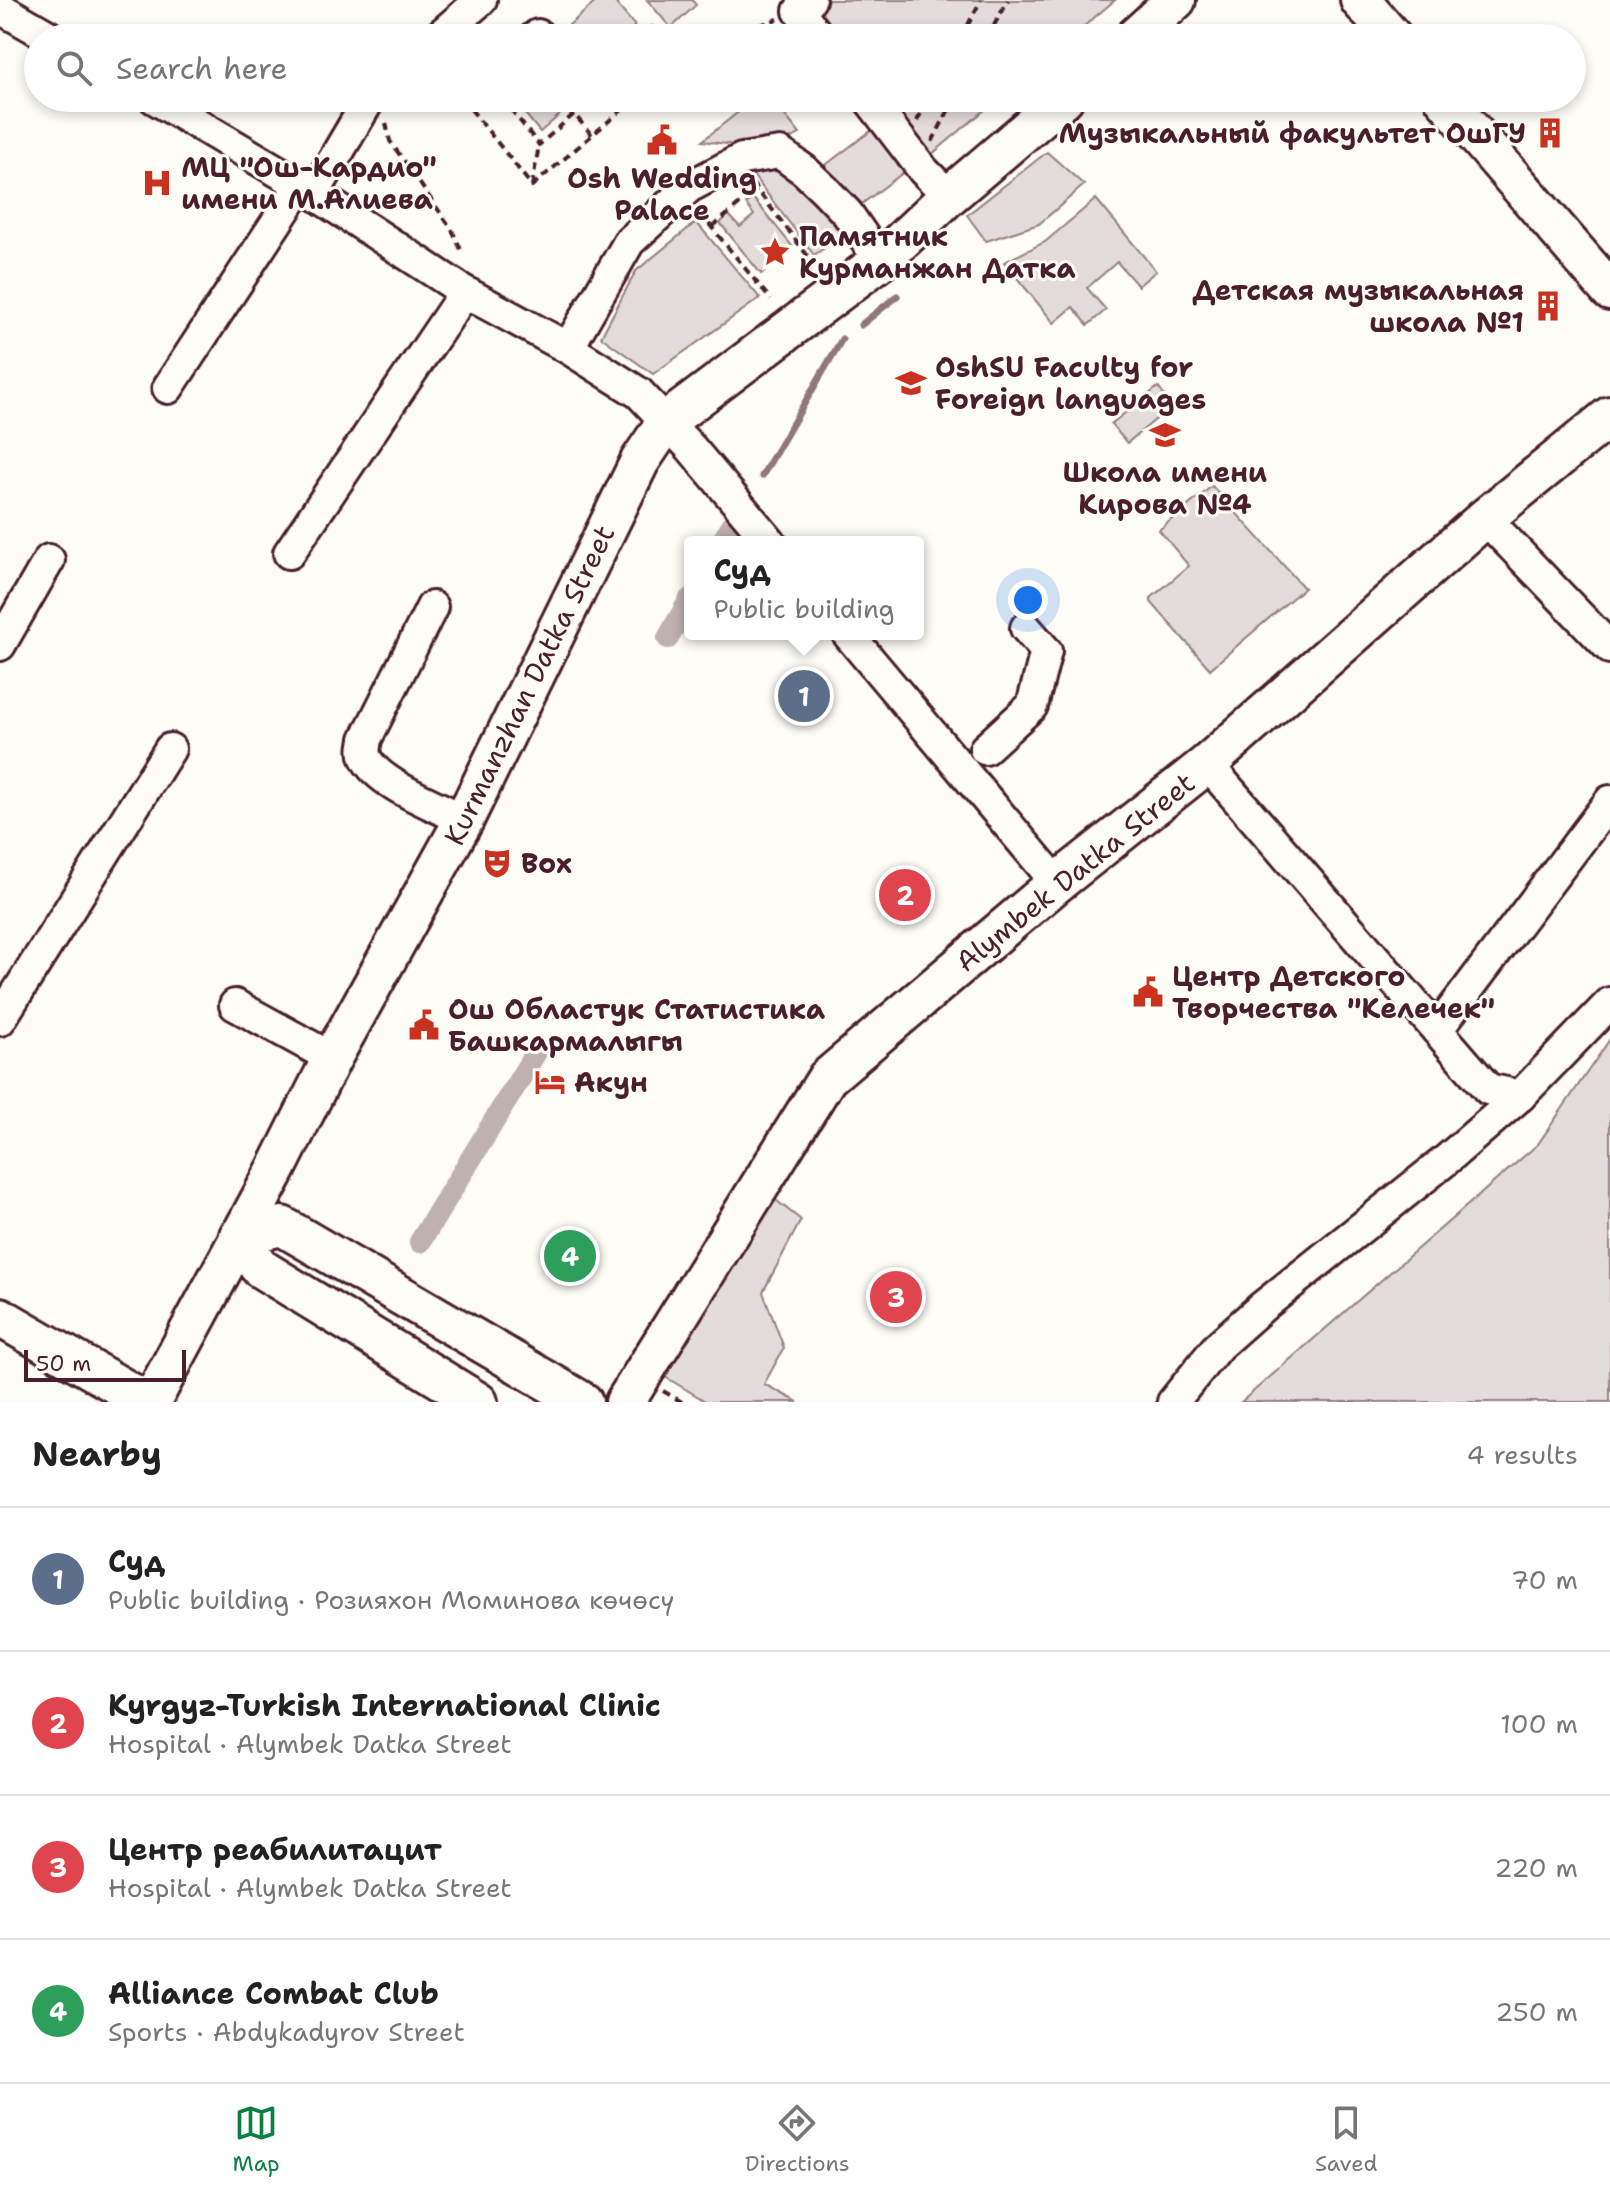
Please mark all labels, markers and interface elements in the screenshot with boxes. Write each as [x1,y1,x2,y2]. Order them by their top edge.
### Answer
search box [24,24,1586,112]
icon: search [52,46,96,90]
text: Search here [116,48,287,89]
place label: Музыкальный факультет ОшГУ [1058,114,1526,152]
building icon: Музыкальный факультет ОшГУ [1533,116,1567,150]
public building icon: Osh Wedding Palace [645,123,679,157]
place label: МЦ "Ош-Кардио" имени М.Алиева [181,148,437,218]
place label: Osh Wedding Palace [567,159,757,229]
hospital icon: МЦ "Ош-Кардио" имени М.Алиева [140,166,174,200]
place label: Памятник Курманжан Датка [799,217,1076,287]
place icon: Памятник Курманжан Датка [758,235,792,269]
place label: Детская музыкальная школа №1 [1192,271,1524,341]
building icon: Детская музыкальная школа №1 [1531,289,1565,323]
place label: OshSU Faculty for Foreign languages [935,348,1206,418]
school or university icon: OshSU Faculty for Foreign languages [894,366,928,400]
school or university icon: Школа имени Кирова №4 [1148,418,1182,452]
place label: Школа имени Кирова №4 [1063,453,1267,523]
street label: Kurmanzhan Datka Street [435,519,623,851]
popup [684,536,924,640]
text: Суд [713,550,771,591]
your location [1008,580,1048,620]
text: Public building [713,591,895,626]
pin: 1 [778,666,830,726]
street label: Alymbek Datka Street [948,764,1202,980]
place label: Box [521,844,572,882]
theatre icon: Box [480,846,514,880]
pin: 2 [879,865,931,925]
place label: Центр Детского Творчества "Келечек" [1172,957,1495,1027]
public building icon: Центр Детского Творчества "Келечек" [1131,975,1165,1009]
place label: Ош Областук Статистика Башкармалыгы [448,990,825,1060]
public building icon: Ош Областук Статистика Башкармалыгы [407,1008,441,1042]
place label: Акун [574,1063,648,1101]
hotel icon: Акун [533,1065,567,1099]
pin: 4 [544,1226,596,1286]
pin: 3 [870,1267,922,1327]
scale bar [24,1346,186,1382]
text: 50 m [36,1349,91,1378]
text: Nearby [32,1431,162,1477]
text: 4 results [1466,1437,1578,1472]
text: Суд [108,1541,165,1582]
text: 1 [52,1562,64,1597]
text: 70 m [1511,1562,1578,1597]
text: Public building · Розияхон Моминова көчөсү [108,1582,674,1617]
text: Kyrgyz-Turkish International Clinic [108,1685,661,1726]
text: 2 [49,1706,67,1741]
text: 100 m [1500,1706,1578,1741]
text: Hospital · Alymbek Datka Street [108,1726,512,1761]
text: Центр реабилитацит [108,1829,442,1870]
text: 3 [49,1850,67,1885]
text: 220 m [1494,1850,1578,1885]
text: Hospital · Alymbek Datka Street [108,1870,512,1905]
text: Alliance Combat Club [108,1973,439,2014]
text: 4 [49,1994,67,2029]
text: 250 m [1495,1994,1578,2029]
text: Sports · Abdykadyrov Street [108,2014,465,2049]
tab: Map [233,2101,280,2178]
tab: Directions [745,2101,850,2178]
tab: Saved [1315,2101,1377,2178]

